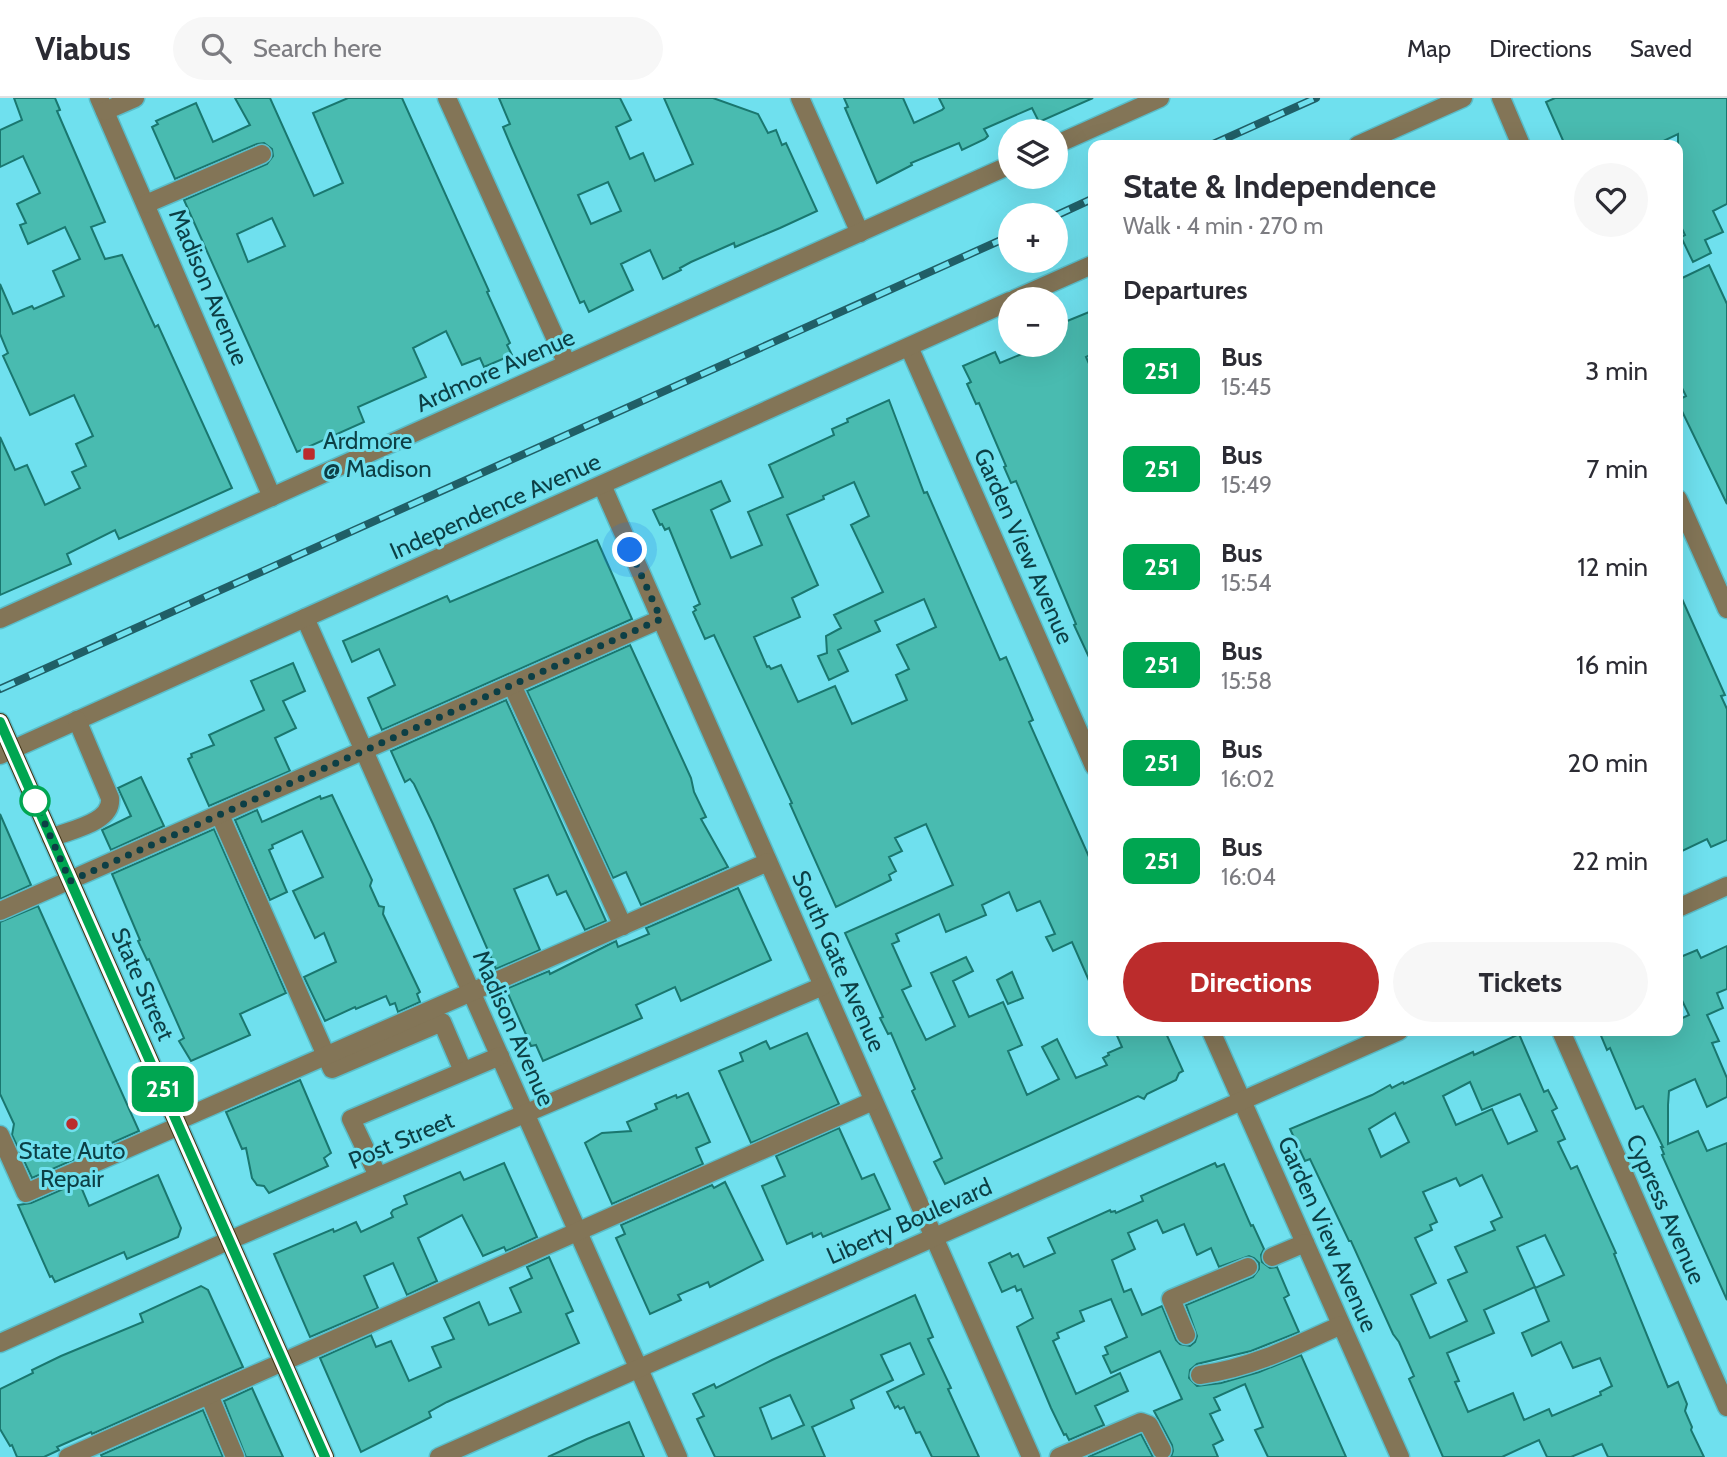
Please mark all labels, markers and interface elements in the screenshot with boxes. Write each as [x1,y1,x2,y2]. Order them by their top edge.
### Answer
search box [173,17,663,80]
text: Viabus [35,28,131,68]
icon: search [197,29,235,67]
text: Search here [253,32,382,64]
text: Map [1407,34,1451,63]
text: Directions [1489,34,1592,63]
text: Saved [1630,34,1692,63]
map controls [998,119,1068,357]
button: layers [998,119,1068,189]
button: heart [1574,163,1648,237]
text: State & Independence [1123,166,1436,206]
button: + [998,203,1068,273]
street label: Madison Avenue [163,204,255,370]
text: Walk · 4 min · 270 m [1123,212,1323,240]
text: Departures [1123,274,1247,306]
button: − [998,287,1068,357]
street label: Ardmore Avenue [411,322,579,418]
text: Bus [1221,341,1262,373]
text: 3 min [1585,355,1648,387]
text: 251 [1144,356,1179,385]
text: 15:45 [1221,373,1271,401]
place label: Ardmore @ Madison [323,426,432,483]
text: Bus [1221,439,1262,471]
street label: Garden View Avenue [968,444,1080,648]
marker: Ardmore @ Madison [301,446,317,462]
street label: Independence Avenue [385,446,605,566]
text: 7 min [1586,453,1648,485]
text: 251 [1144,454,1179,483]
text: 15:49 [1221,471,1272,499]
your location [612,532,647,567]
text: Bus [1221,537,1262,569]
text: 12 min [1577,551,1648,583]
text: 251 [1144,552,1179,581]
text: 15:54 [1221,569,1271,597]
text: Bus [1221,635,1262,667]
text: 16 min [1576,649,1648,681]
text: 251 [1144,650,1179,679]
text: 15:58 [1221,667,1272,695]
text: Bus [1221,733,1262,765]
text: 20 min [1568,747,1648,779]
text: 251 [1144,748,1179,777]
text: 16:02 [1221,765,1274,793]
unlabelled marker [20,786,50,816]
text: Bus [1221,831,1262,863]
text: 22 min [1572,845,1648,877]
text: 251 [1144,846,1179,875]
text: 16:04 [1221,863,1276,891]
street label: South Gate Avenue [786,866,892,1056]
street label: State Street [105,923,181,1045]
button: Directions [1123,942,1379,1022]
button: Tickets [1393,942,1648,1022]
street label: Madison Avenue [467,946,561,1110]
line badge: 251 [123,1066,203,1112]
text: 251 [146,1074,180,1103]
street label: Post Street [344,1105,458,1175]
marker: State Auto Repair [64,1116,80,1132]
street label: Cypress Avenue [1620,1130,1712,1288]
street label: Garden View Avenue [1272,1132,1384,1336]
place label: State Auto Repair [19,1136,125,1193]
street label: Liberty Boulevard [822,1172,996,1270]

